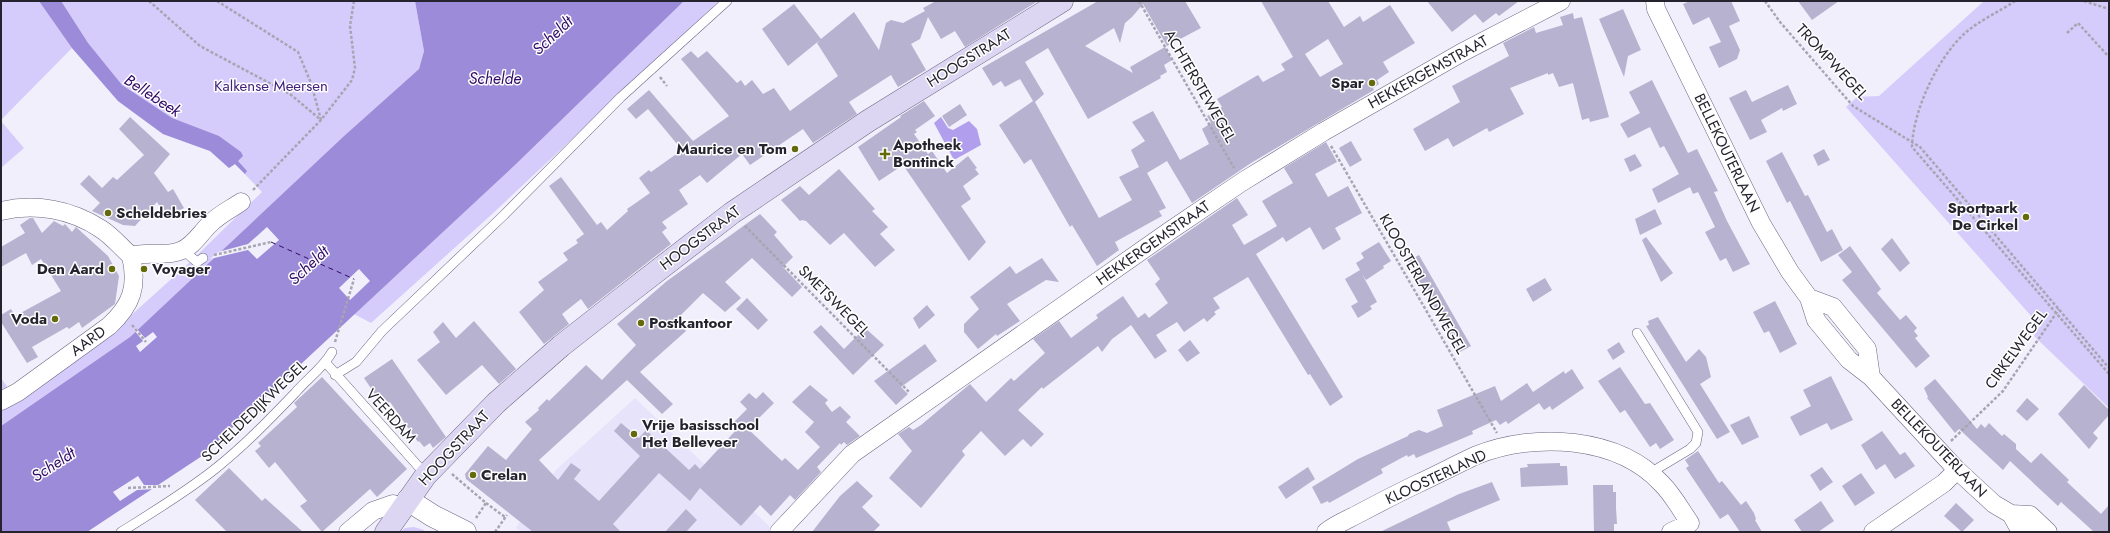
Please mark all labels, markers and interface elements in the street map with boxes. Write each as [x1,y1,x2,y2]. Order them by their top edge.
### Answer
water label: Scheldt [527,10,579,60]
street label: TROMPWEGEL [1791,19,1873,105]
street label: HOOGSTRAAT [923,23,1015,93]
street label: ACHTERSTEWEGEL [1159,25,1241,147]
street label: HEKKERGEMSTRAAT [1364,30,1492,114]
water label: Schelde [469,67,521,90]
water label: Bellebeek [120,68,187,123]
place label: Spar [1331,72,1365,94]
park label: Kalkense Meersen [214,75,328,97]
marker: Spar [1367,78,1377,88]
street label: BELLEKOUTERLAAN [1689,90,1765,216]
place label: Apotheek Bontinck [892,134,962,173]
place label: Maurice en Tom [676,138,787,160]
marker: Maurice en Tom [790,144,800,154]
marker: Apotheek Bontinck [880,149,890,159]
street label: HEKKERGEMSTRAAT [1092,195,1214,291]
place label: Sportpark De Cirkel [1947,197,2018,236]
street label: HOOGSTRAAT [655,200,745,276]
place label: Scheldebries [116,202,207,224]
marker: Scheldebries [103,208,113,218]
street label: KLOOSTERLANDWEGEL [1374,210,1472,358]
marker: Sportpark De Cirkel [2021,212,2031,222]
water label: Scheldt [283,240,335,290]
place label: Den Aard [37,258,104,280]
place label: Voyager [151,258,211,280]
street label: SMETSWEGEL [793,260,875,342]
marker: Den Aard [107,264,117,274]
marker: Voyager [139,264,149,274]
street label: CIRKELWEGEL [1979,304,2053,394]
place label: Voda [10,308,47,330]
place label: Postkantoor [649,312,733,334]
marker: Voda [50,314,60,324]
marker: Postkantoor [636,318,646,328]
street label: AARD [66,321,110,361]
street label: SCHELDEDIJKWEGEL [196,355,312,467]
street label: VEERDAM [361,384,421,448]
street label: BELLEKOUTERLAAN [1886,394,1992,502]
street label: HOOGSTRAAT [413,405,495,491]
place label: Vrije basisschool Het Belleveer [641,414,759,453]
marker: Vrije basisschool Het Belleveer [629,429,639,439]
water label: Scheldt [27,441,81,487]
street label: KLOOSTERLAND [1382,444,1490,510]
place label: Crelan [481,464,527,486]
marker: Crelan [468,470,478,480]

